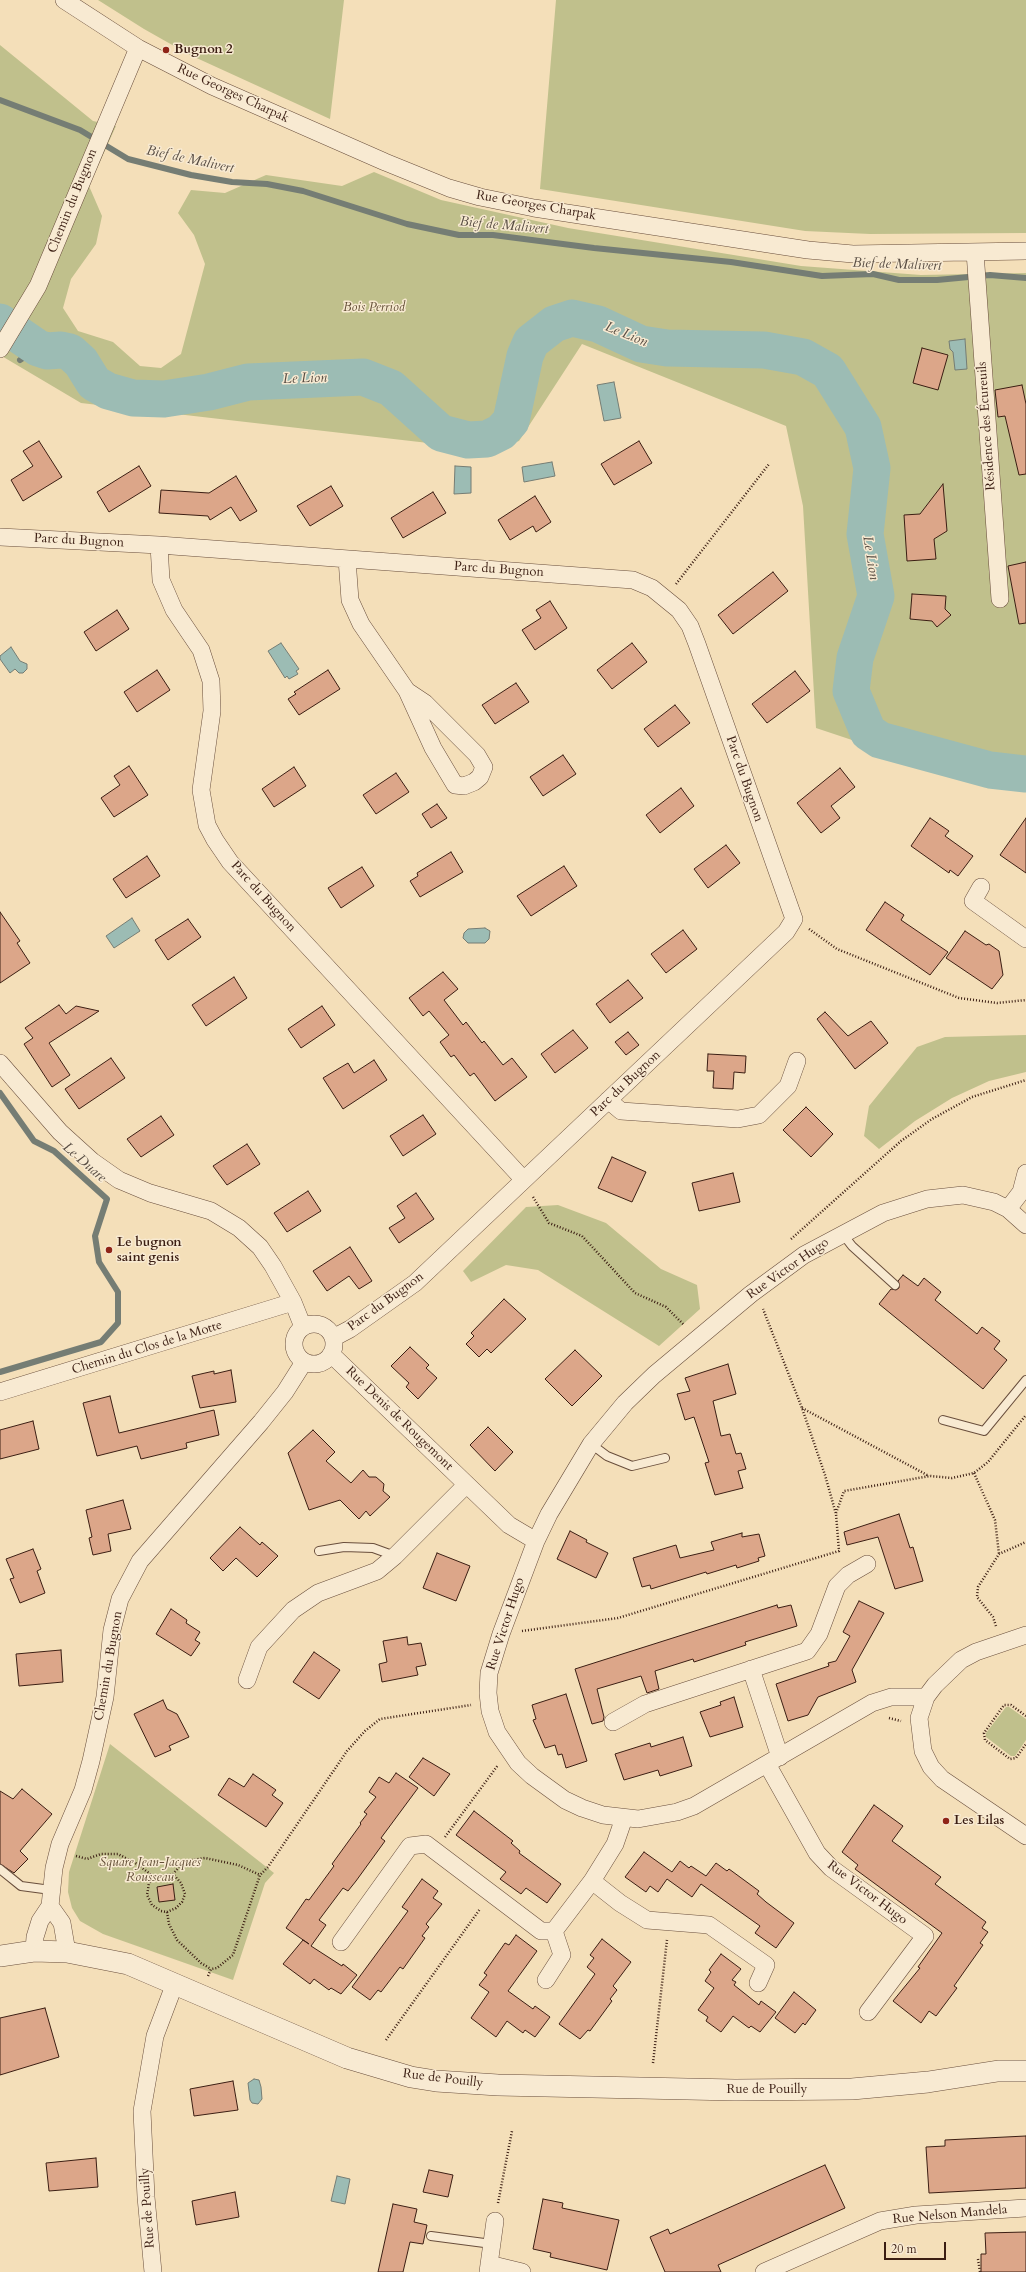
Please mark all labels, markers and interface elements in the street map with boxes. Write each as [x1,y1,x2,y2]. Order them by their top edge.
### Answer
place label: Bugnon 2 [174,42,233,58]
marker: Bugnon 2 [161,45,171,55]
street label: Rue Georges Charpak [175,61,291,127]
water label: Bief de Malivert [145,143,235,177]
street label: Chemin du Bugnon [45,147,101,255]
street label: Rue Georges Charpak [475,188,597,224]
water label: Bief de Malivert [459,214,549,238]
water label: Bief de Malivert [852,255,942,275]
park label: Bois Perriod [343,300,405,316]
water label: Le Lion [602,319,650,351]
street label: Résidence des Écureuils [975,361,999,491]
water label: Le Lion [283,370,327,388]
street label: Parc du Bugnon [34,531,124,551]
water label: Le Lion [858,535,882,581]
street label: Parc du Bugnon [454,559,544,581]
street label: Parc du Bugnon [722,734,766,824]
street label: Parc du Bugnon [227,858,299,936]
street label: Parc du Bugnon [588,1048,664,1120]
water label: Le Duare [59,1139,109,1187]
place label: Le bugnon saint genis [117,1235,182,1266]
street label: Rue Victor Hugo [744,1235,832,1303]
marker: Le bugnon saint genis [104,1245,114,1255]
street label: Parc du Bugnon [345,1269,427,1335]
street label: Chemin du Clos de la Motte [70,1318,224,1378]
street label: Rue Denis de Rougemont [342,1364,456,1474]
street label: Rue Victor Hugo [484,1576,528,1672]
street label: Chemin du Bugnon [92,1610,126,1722]
place label: Les Lilas [954,1813,1004,1829]
marker: Les Lilas [941,1816,951,1826]
park label: Square Jean-Jacques Rousseau [99,1855,201,1886]
street label: Rue Victor Hugo [824,1858,910,1928]
street label: Rue de Pouilly [402,2066,484,2092]
street label: Rue de Pouilly [727,2082,807,2098]
street label: Rue de Pouilly [137,2167,159,2249]
street label: Rue Nelson Mandela [892,2202,1008,2228]
scale bar [886,2234,948,2260]
text: 20 m [891,2241,917,2257]

